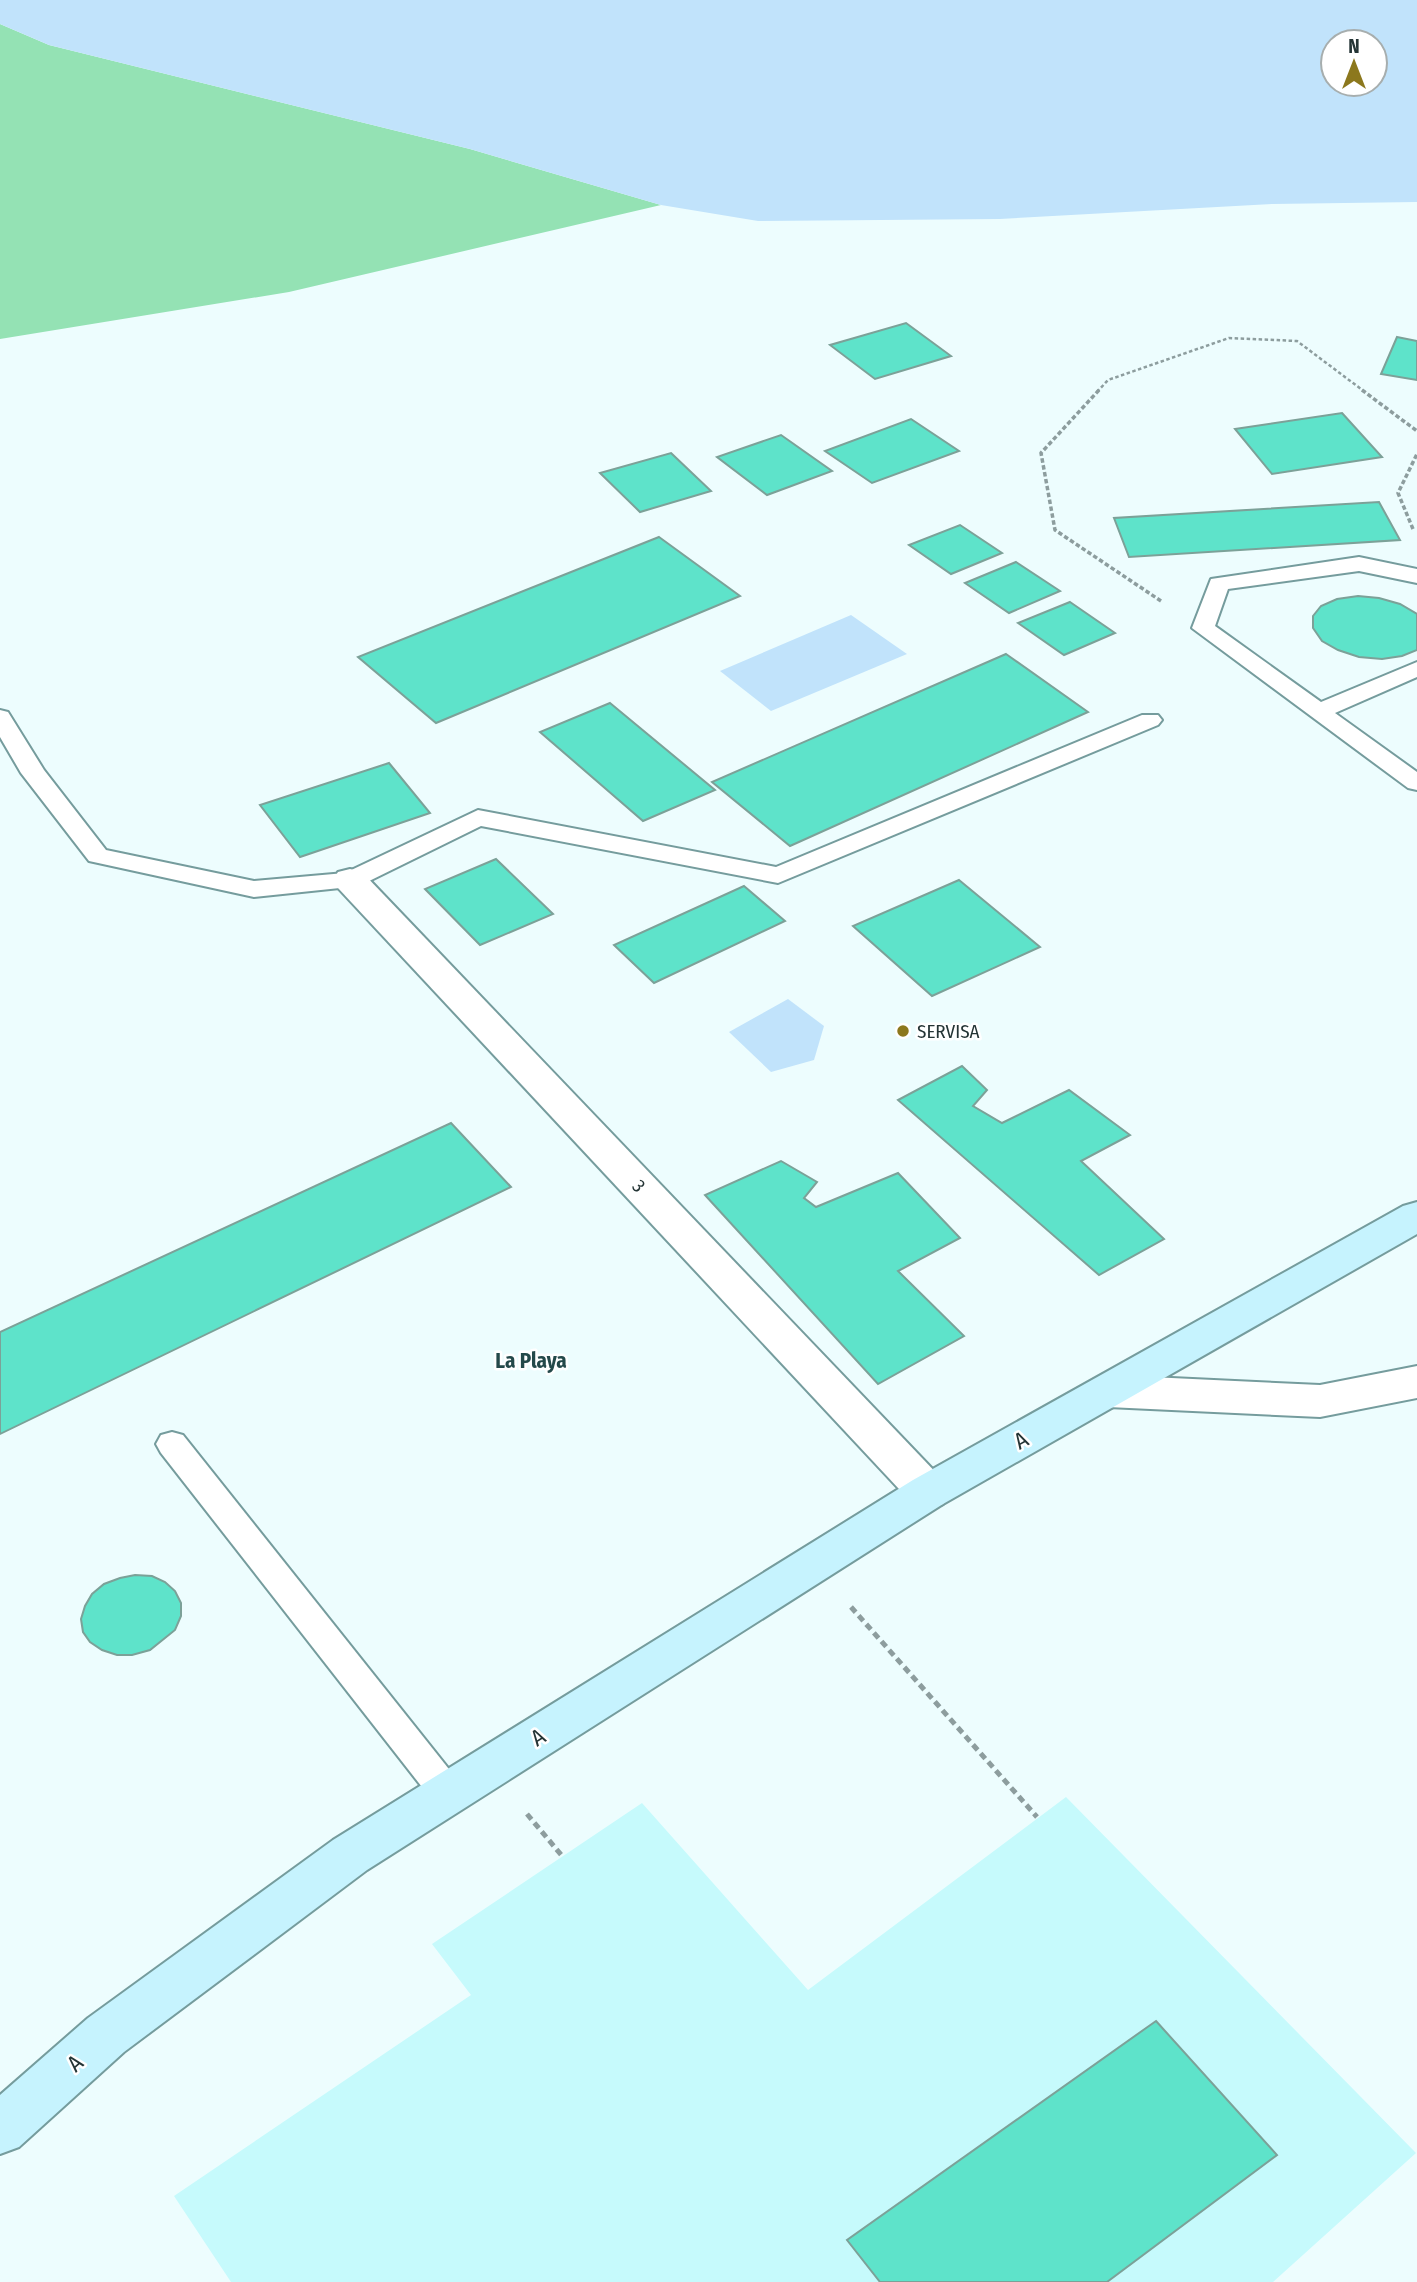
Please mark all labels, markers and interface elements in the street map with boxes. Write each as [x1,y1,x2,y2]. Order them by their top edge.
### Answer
north arrow [1319,28,1389,98]
text: N [1348,35,1360,58]
place label: SERVISA [917,1020,980,1043]
marker: SERVISA [895,1023,911,1039]
street label: 3 [628,1175,650,1197]
district label: La Playa [495,1348,567,1374]
street label: A [1009,1425,1033,1455]
street label: A [525,1722,551,1752]
street label: A [61,2049,89,2077]

